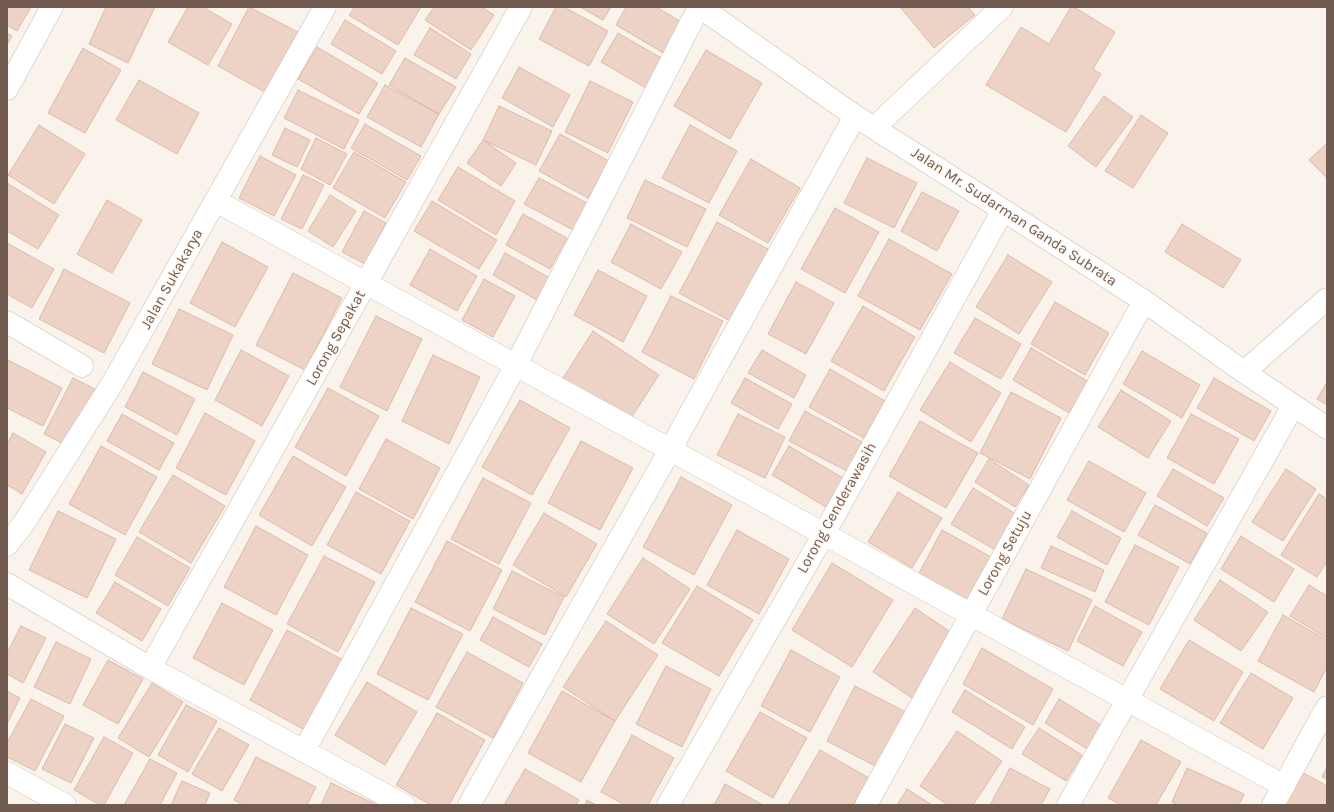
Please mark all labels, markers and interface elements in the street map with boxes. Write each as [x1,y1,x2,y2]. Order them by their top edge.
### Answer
street label: Jalan Mr. Sudarman Ganda Subrata [908,144,1120,290]
street label: Jalan Sukakarya [137,226,207,332]
street label: Lorong Sepakat [302,287,370,389]
street label: Lorong Cenderawasih [794,439,880,577]
street label: Lorong Setuju [974,507,1036,599]

